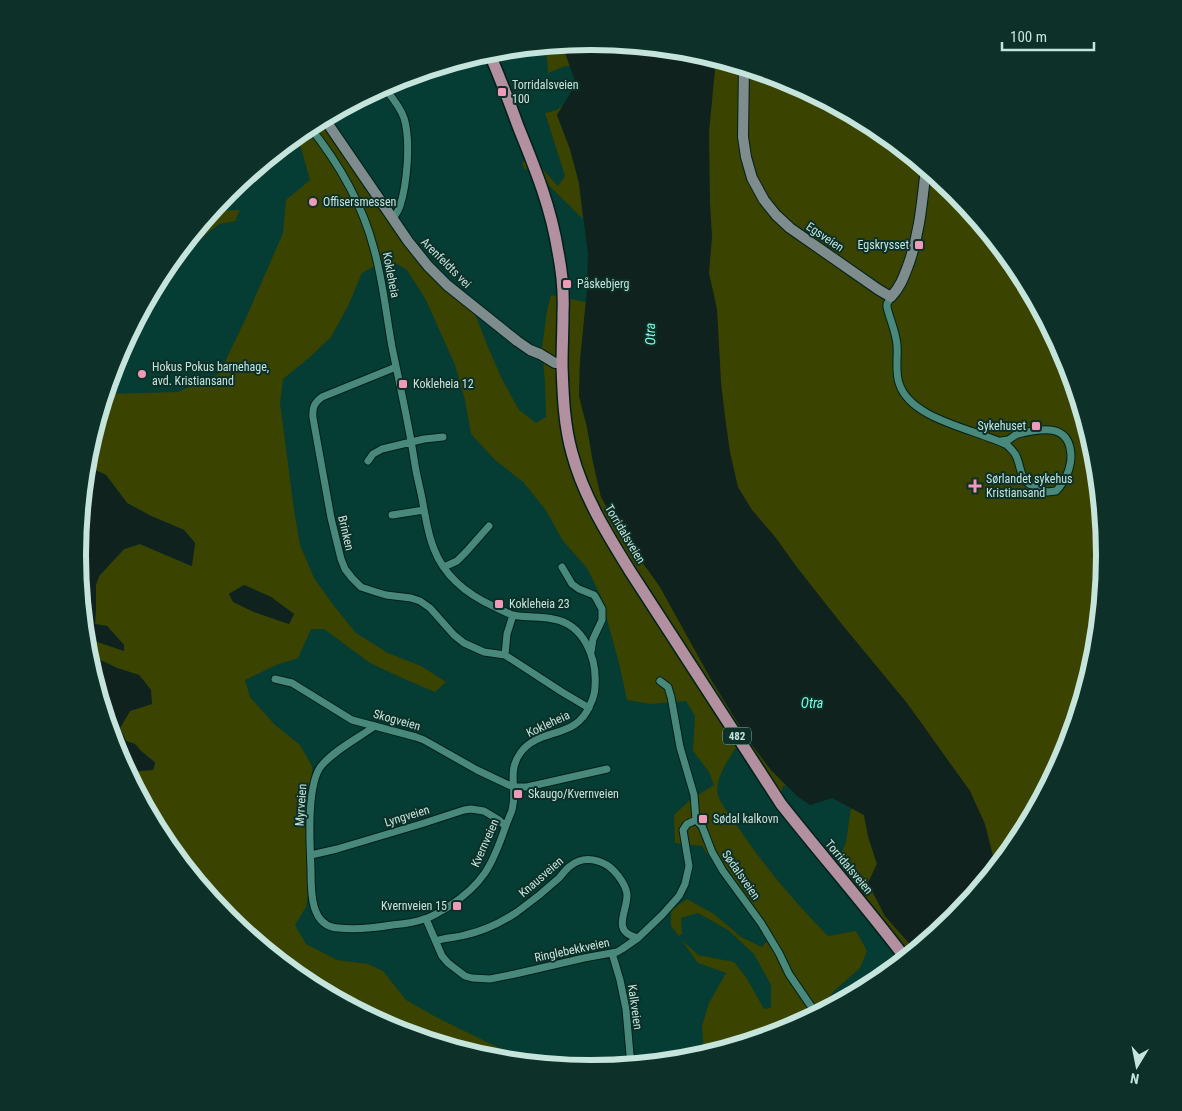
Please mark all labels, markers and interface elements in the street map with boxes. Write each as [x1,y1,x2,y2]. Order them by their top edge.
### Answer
scale bar [1002,20,1094,52]
text: 100 m [1010,28,1047,46]
place label: Torridalsveien 100 [512,78,579,106]
marker: Torridalsveien 100 [496,86,508,98]
place label: Offisersmessen [323,195,397,209]
marker: Offisersmessen [307,196,319,208]
street label: Egsveien [804,219,847,255]
street label: Arenfeldts vei [418,235,474,291]
place label: Egskrysset [857,238,909,252]
marker: Egskrysset [913,239,925,251]
street label: Kokleheia [380,251,402,299]
place label: Påskebjerg [577,277,630,291]
marker: Påskebjerg [561,278,573,290]
water label: Otra [642,323,658,345]
place label: Hokus Pokus barnehage, avd. Kristiansand [152,360,269,388]
marker: Hokus Pokus barnehage, avd. Kristiansand [136,368,148,380]
place label: Kokleheia 12 [413,377,474,391]
marker: Kokleheia 12 [397,378,409,390]
place label: Sykehuset [978,419,1026,433]
marker: Sykehuset [1030,420,1042,432]
place label: Sørlandet sykehus Kristiansand [986,472,1073,500]
marker: Sørlandet sykehus Kristiansand [968,479,982,493]
street label: Torridalsveien [602,502,648,566]
street label: Brinken [335,514,357,552]
place label: Kokleheia 23 [509,597,570,611]
marker: Kokleheia 23 [493,598,505,610]
water label: Otra [801,695,823,711]
street label: Skogveien [372,707,422,733]
street label: Kokleheia [524,708,572,740]
road number: 482 [723,728,751,744]
street label: Myrveien [293,783,309,827]
place label: Skaugo/Kvernveien [528,787,619,801]
marker: Skaugo/Kvernveien [512,788,524,800]
street label: Lyngveien [383,802,431,829]
place label: Sødal kalkovn [713,812,779,826]
marker: Sødal kalkovn [697,813,709,825]
street label: Kvernveien [468,817,502,869]
street label: Torridalsveien [822,837,876,897]
street label: Sødalsveien [719,848,763,903]
street label: Knausveien [516,854,566,900]
place label: Kvernveien 15 [381,899,447,913]
marker: Kvernveien 15 [451,900,463,912]
street label: Ringlebekkveien [533,935,611,965]
street label: Kalkveien [625,984,645,1031]
north arrow [1112,1041,1162,1091]
text: N [1129,1070,1140,1087]

